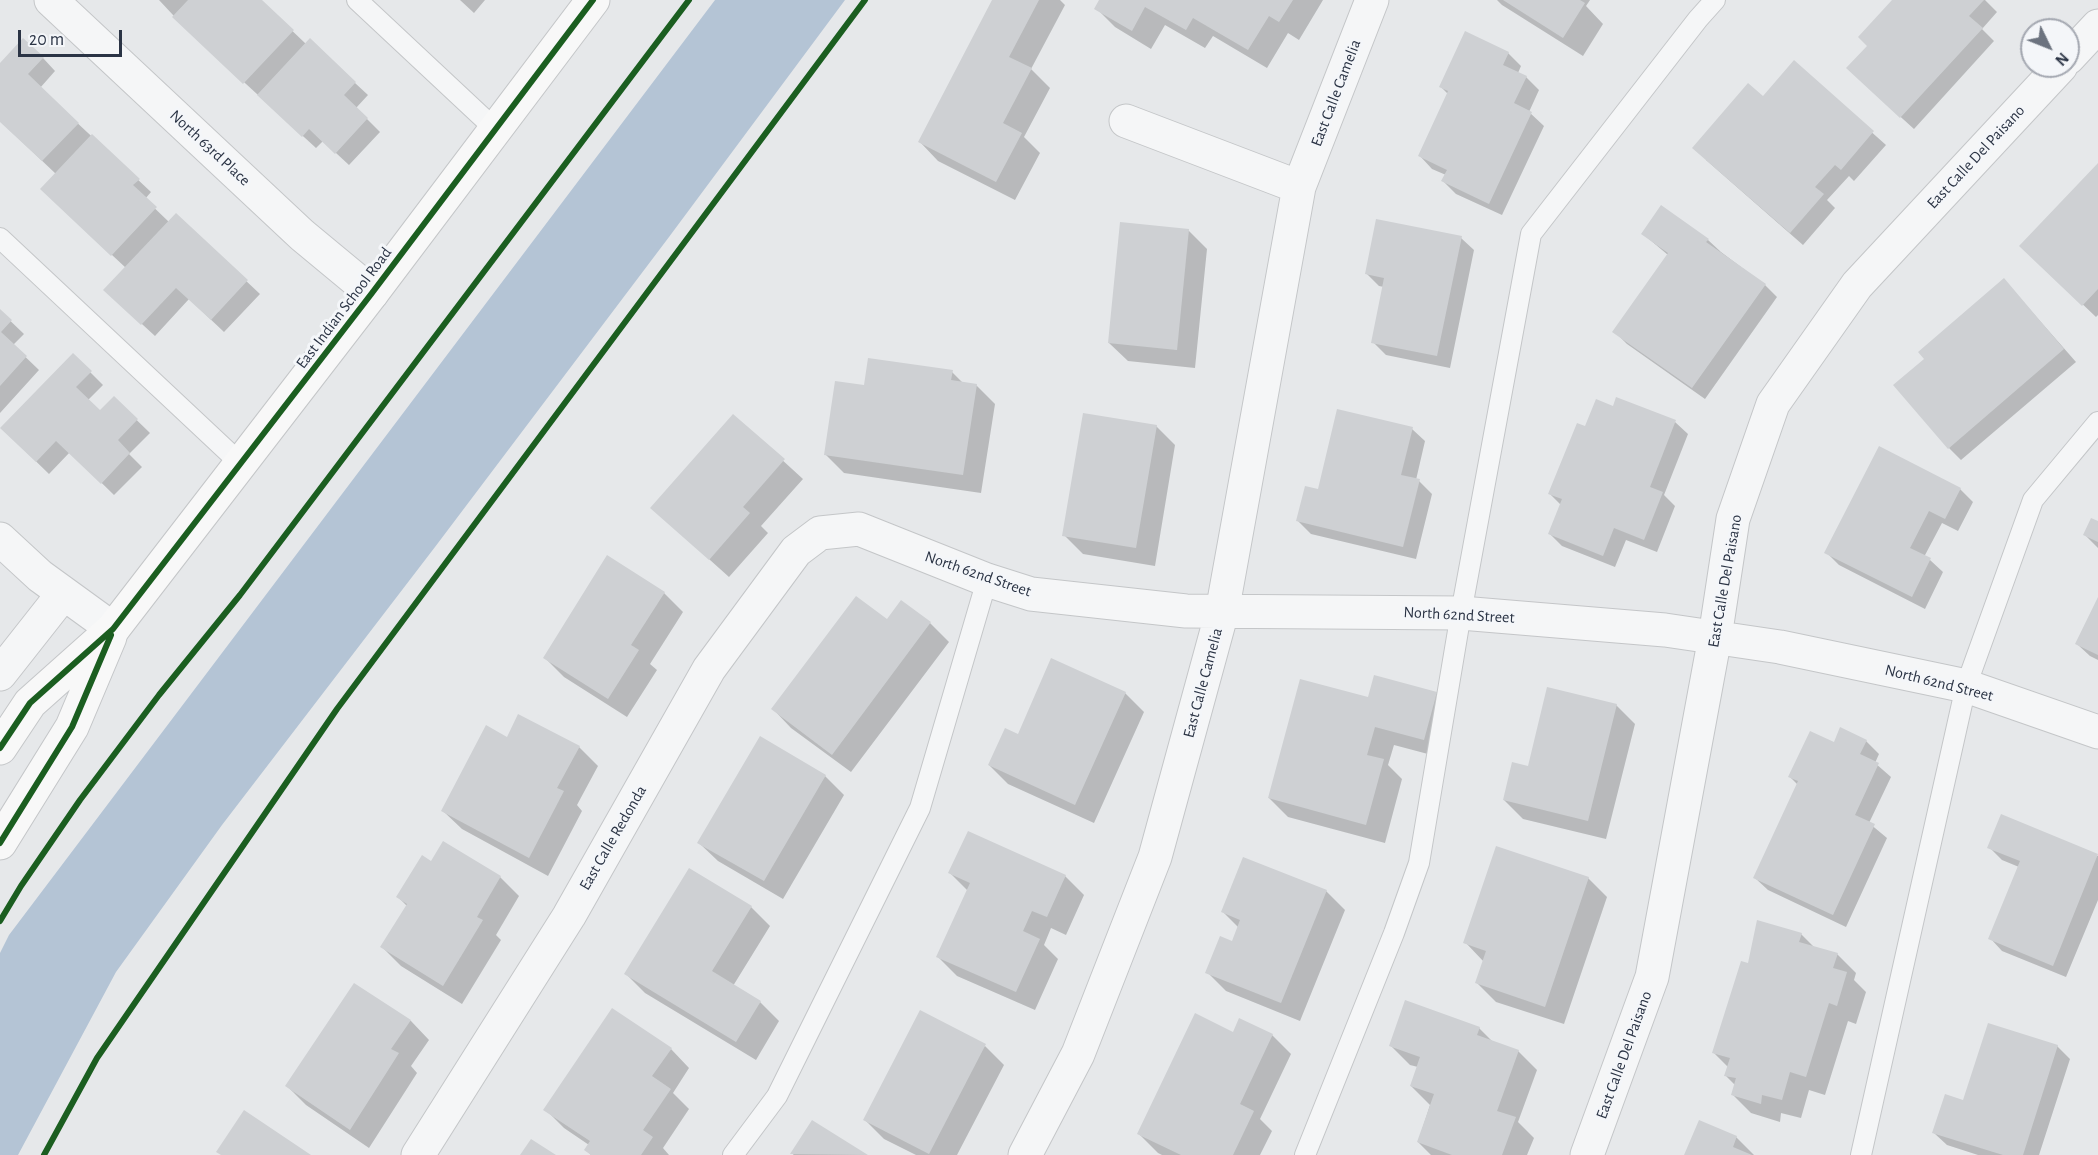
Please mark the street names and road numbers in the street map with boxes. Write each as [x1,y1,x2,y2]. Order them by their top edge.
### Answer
street label: East Calle Camelia [1307,37,1365,149]
street label: East Calle Del Paisano [1923,101,2029,213]
street label: North 63rd Place [166,106,254,190]
street label: East Indian School Road [292,244,396,372]
street label: East Calle Del Paisano [1704,513,1746,649]
street label: North 62nd Street [922,547,1034,601]
street label: North 62nd Street [1403,603,1515,627]
street label: East Calle Camelia [1179,626,1227,740]
street label: North 62nd Street [1883,660,1995,706]
street label: East Calle Redonda [575,782,651,894]
street label: East Calle Del Paisano [1592,988,1656,1122]

